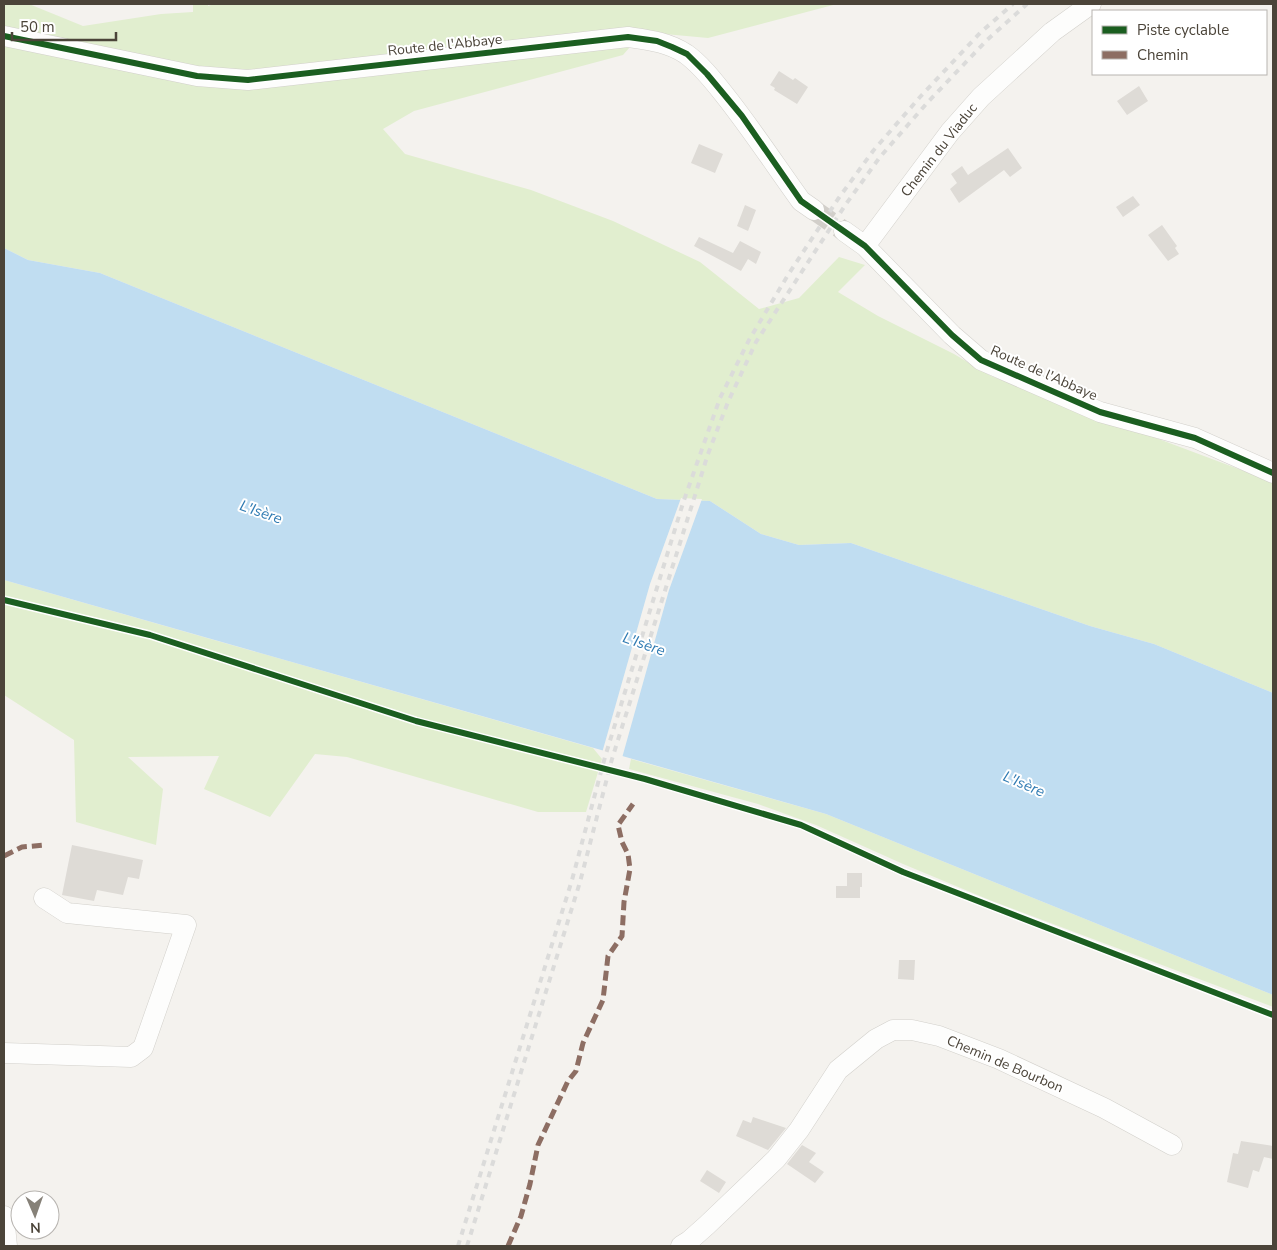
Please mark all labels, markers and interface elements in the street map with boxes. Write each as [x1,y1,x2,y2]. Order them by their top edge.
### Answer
scale bar [12,10,116,42]
legend [1092,10,1267,75]
text: 50 m [20,17,55,37]
text: Piste cyclable [1137,20,1229,40]
street label: Route de l'Abbaye [387,30,503,60]
text: Chemin [1137,45,1188,65]
street label: Chemin du Viaduc [896,99,982,201]
street label: Route de l'Abbaye [988,341,1100,405]
water label: L'Isère [237,495,285,529]
water label: L'Isère [620,627,668,661]
water label: L'Isère [1000,766,1048,802]
street label: Chemin de Bourbon [944,1031,1066,1097]
north arrow [10,1190,60,1240]
text: N [30,1218,41,1237]

